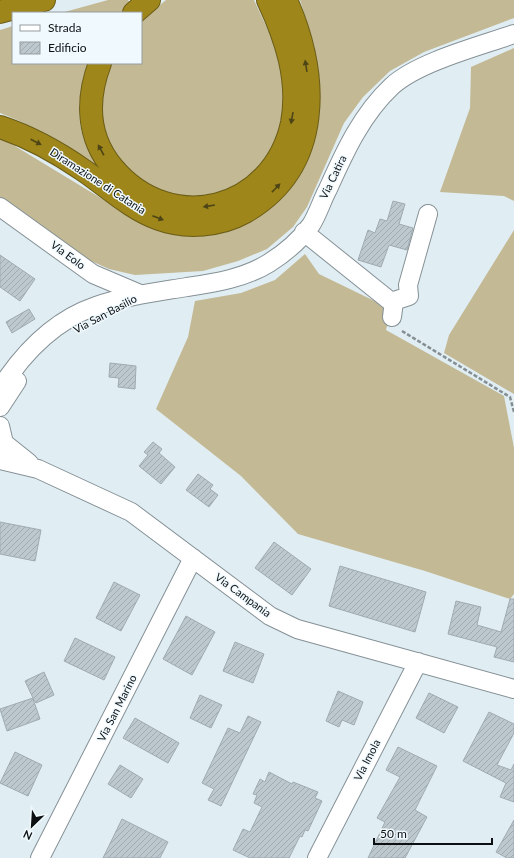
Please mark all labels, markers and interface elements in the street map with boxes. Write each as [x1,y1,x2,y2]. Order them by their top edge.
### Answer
legend [12,12,142,64]
text: Strada [48,20,81,35]
text: Edificio [48,40,87,55]
one-way arrow [303,60,309,72]
one-way arrow [289,112,295,124]
one-way arrow [30,139,42,145]
one-way arrow [98,144,104,156]
street label: Diramazione di Catania [48,145,149,216]
street label: Via Catira [316,153,349,201]
one-way arrow [271,183,281,193]
one-way arrow [203,203,215,209]
one-way arrow [152,215,164,221]
street label: Via Eolo [48,238,88,271]
street label: Via San Basilio [71,291,139,336]
street label: Via Campania [213,570,274,619]
street label: Via San Marino [94,672,139,743]
street label: Via Imola [351,737,382,783]
north arrow [12,806,52,846]
scale bar [374,820,492,846]
text: 50 m [380,826,407,841]
text: N [21,828,34,843]

